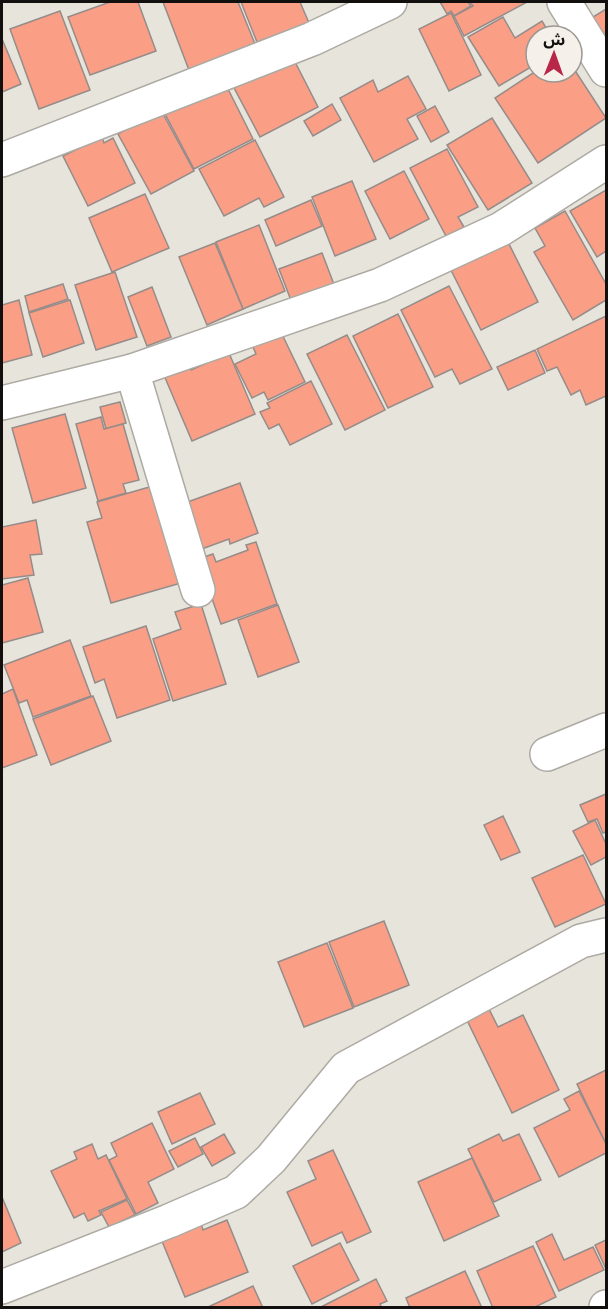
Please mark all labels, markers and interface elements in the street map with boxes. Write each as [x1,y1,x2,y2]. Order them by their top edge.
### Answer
north arrow [524,24,584,84]
text: ش [543,29,565,49]

